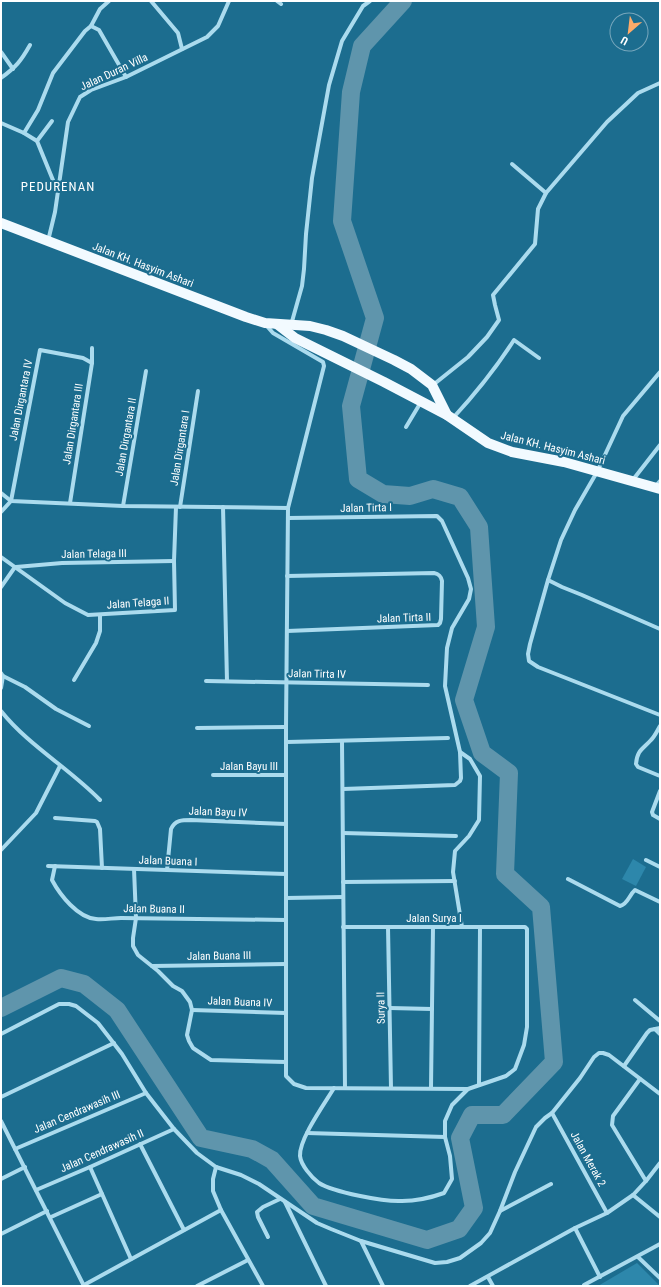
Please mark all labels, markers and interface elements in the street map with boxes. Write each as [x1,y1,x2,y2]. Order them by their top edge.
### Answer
north arrow [609,12,649,52]
text: U [619,33,630,48]
street label: Jalan Duran Villa [78,51,150,93]
district label: PEDURENAN [21,179,95,194]
street label: Jalan KH. Hasyim Ashari [91,240,195,290]
street label: Jalan Dirgantara IV [7,358,35,442]
street label: Jalan Dirgantara III [60,382,86,466]
street label: Jalan Dirgantara II [113,397,139,477]
street label: Jalan Dirgantara I [168,409,192,487]
street label: Jalan KH. Hasyim Ashari [499,429,607,467]
street label: Jalan Tirta I [340,501,392,515]
street label: Jalan Telaga III [61,547,127,561]
street label: Jalan Telaga II [106,594,170,612]
street label: Jalan Tirta II [377,611,431,625]
street label: Jalan Tirta IV [288,667,346,681]
street label: Jalan Bayu III [220,760,278,773]
street label: Jalan Bayu IV [188,804,248,820]
street label: Jalan Buana I [138,853,198,869]
street label: Jalan Buana II [123,902,185,916]
street label: Jalan Surya I [406,912,462,925]
street label: Jalan Buana III [187,949,251,963]
street label: Surya II [374,992,388,1024]
street label: Jalan Buana IV [207,994,273,1010]
street label: Jalan Cendrawasih III [32,1088,122,1136]
street label: Jalan Cendrawasih II [58,1127,146,1175]
street label: Jalan Merak 2 [568,1129,608,1189]

